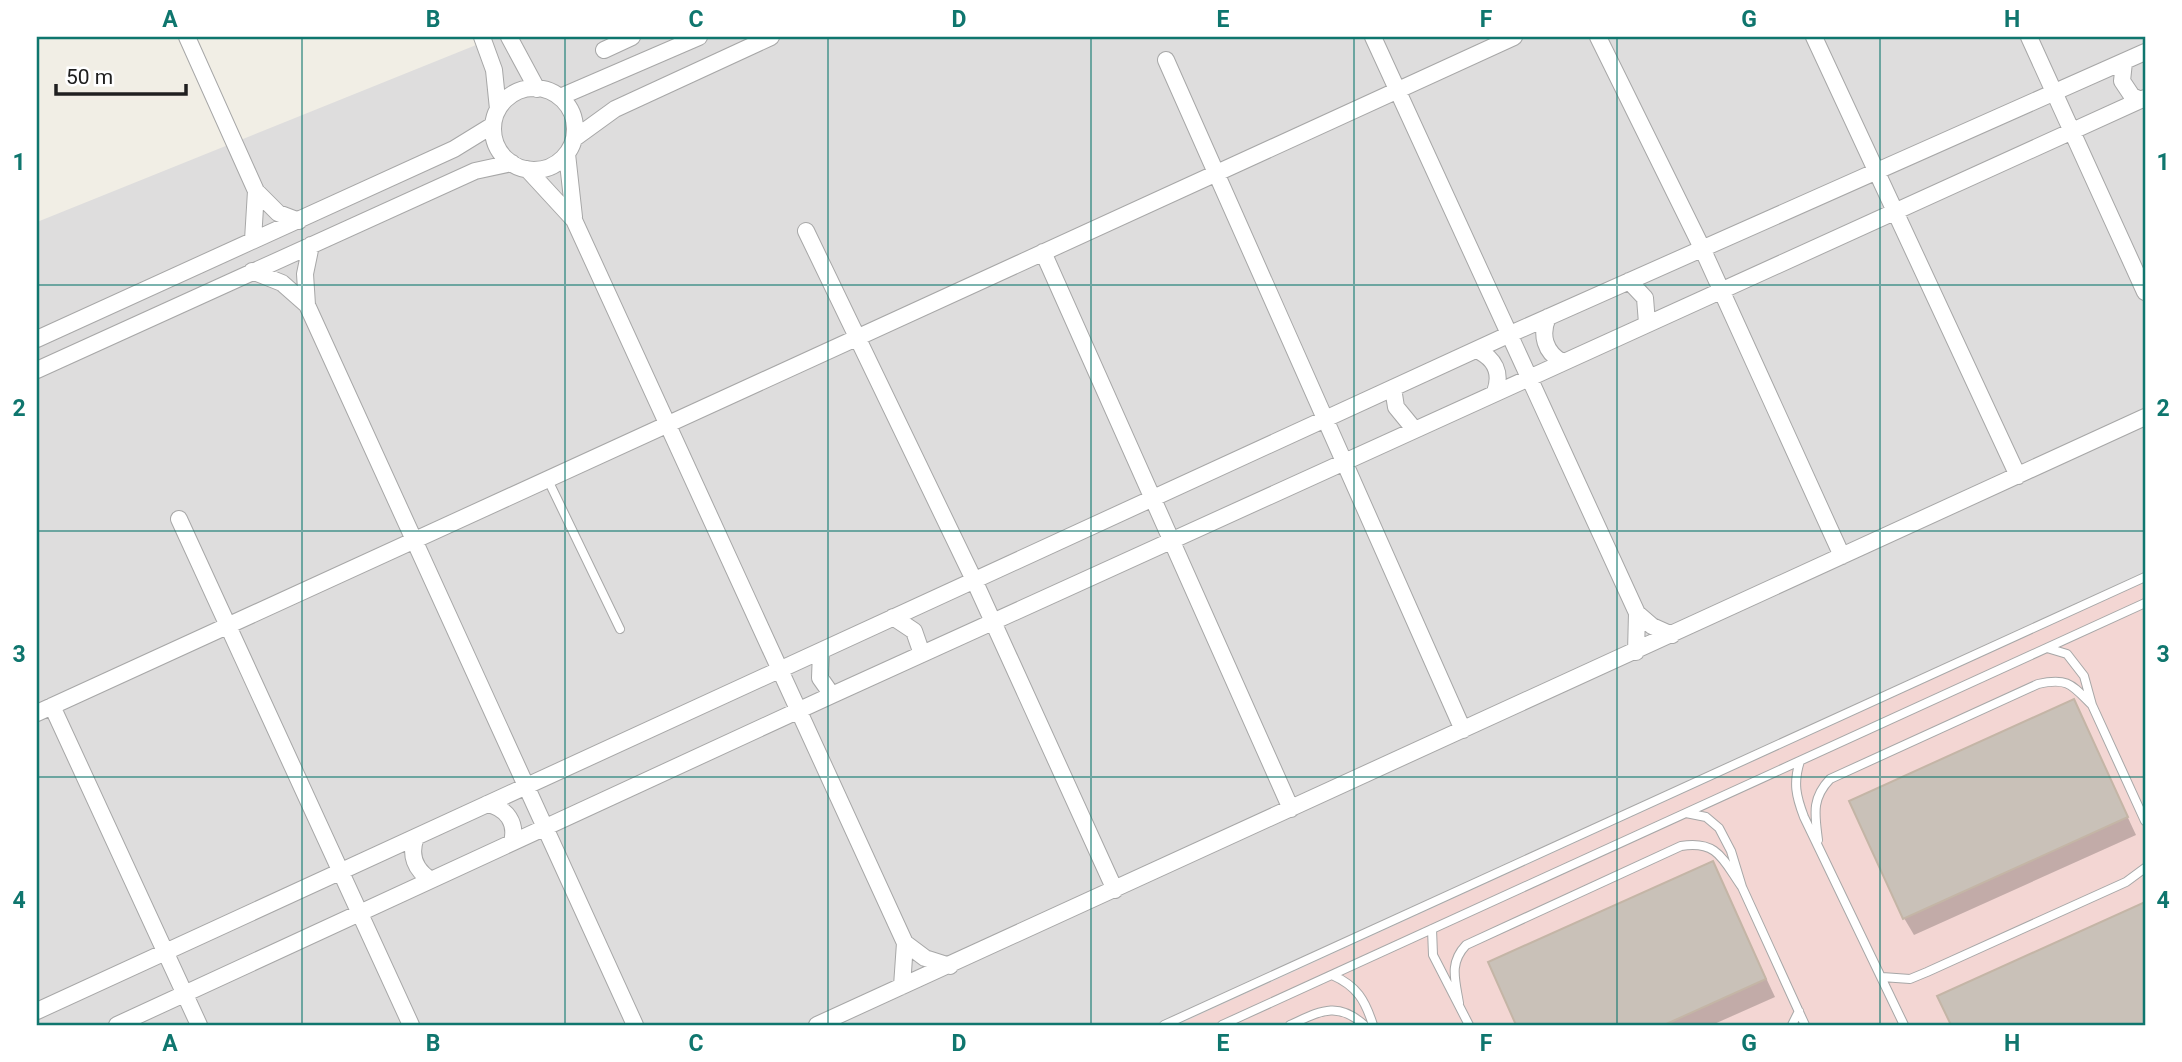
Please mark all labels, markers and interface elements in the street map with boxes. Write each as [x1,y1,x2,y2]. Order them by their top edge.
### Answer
text: A [162,6,178,33]
text: B [426,6,440,33]
text: C [688,6,704,33]
text: D [952,6,966,33]
text: E [1217,6,1230,33]
text: F [1480,6,1493,33]
text: G [1741,6,1757,33]
text: H [2004,6,2020,33]
scale bar [56,52,186,96]
text: 50 m [66,65,113,89]
text: 1 [12,149,26,176]
text: 1 [2156,149,2170,176]
text: 2 [12,395,26,422]
text: 2 [2156,395,2170,422]
text: 3 [12,641,26,668]
text: 3 [2156,641,2170,668]
text: 4 [12,887,26,914]
text: 4 [2156,887,2170,914]
text: A [162,1030,178,1057]
text: B [426,1030,440,1057]
text: C [688,1030,704,1057]
text: D [952,1030,966,1057]
text: E [1217,1030,1230,1057]
text: F [1480,1030,1493,1057]
text: G [1741,1030,1757,1057]
text: H [2004,1030,2020,1057]

